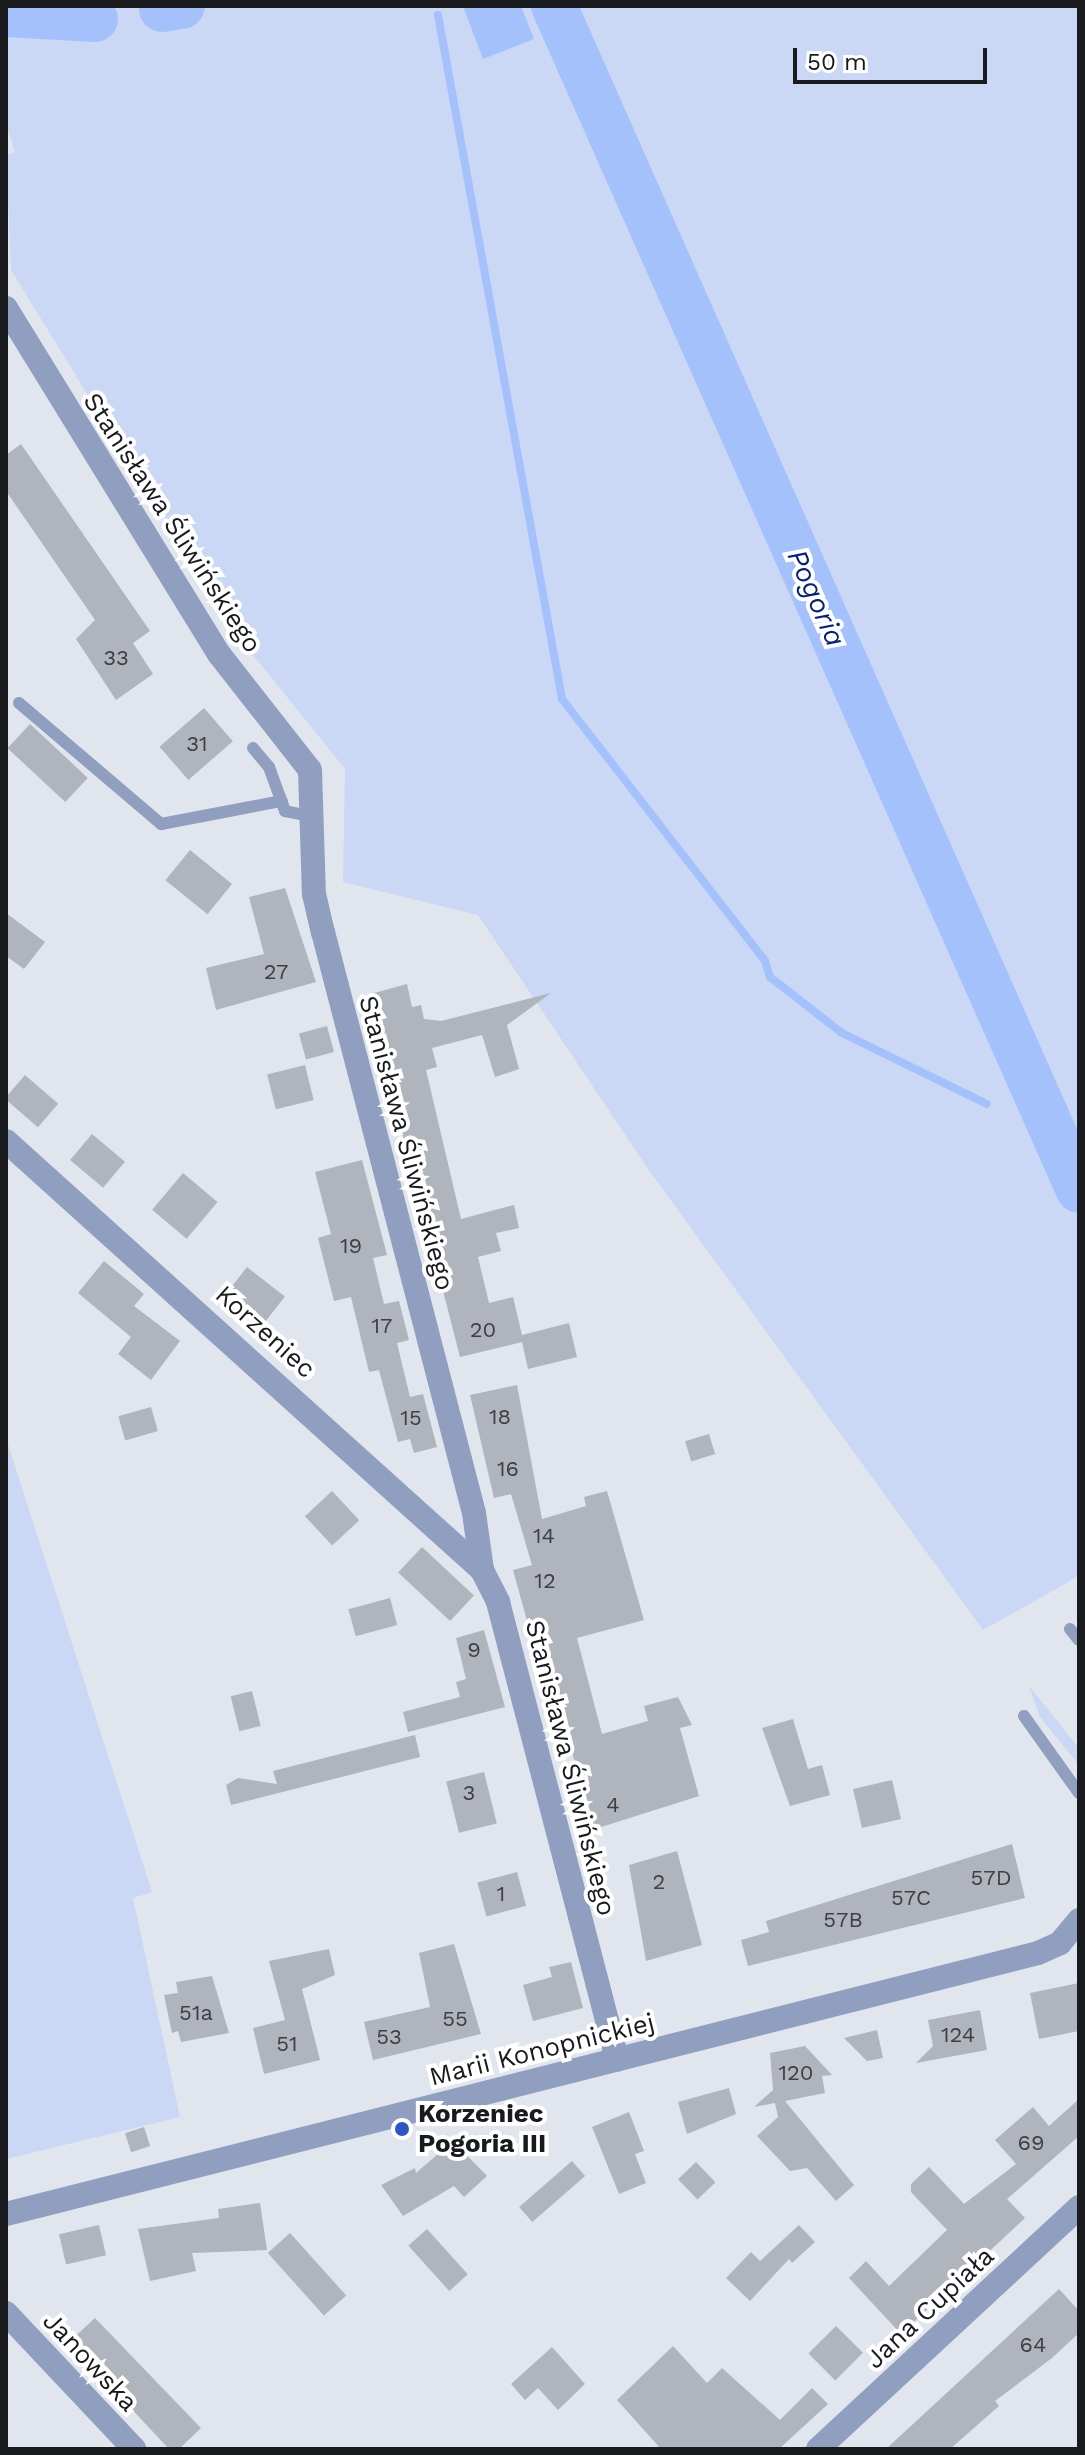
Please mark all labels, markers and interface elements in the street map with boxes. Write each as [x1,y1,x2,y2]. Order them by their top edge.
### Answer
scale bar [797,32,991,82]
text: 50 m [807,48,867,76]
street label: Stanisława Śliwińskiego [76,387,268,659]
water label: Pogoria [780,544,852,652]
house number: 33 [103,645,129,671]
house number: 31 [186,731,208,757]
house number: 27 [264,959,288,985]
street label: Stanisława Śliwińskiego [352,992,460,1294]
house number: 19 [340,1233,362,1259]
street label: Korzeniec [209,1279,321,1385]
house number: 17 [372,1313,392,1339]
house number: 20 [470,1317,496,1343]
house number: 18 [489,1404,511,1430]
house number: 15 [400,1405,422,1431]
house number: 16 [497,1456,519,1482]
house number: 14 [533,1523,555,1549]
house number: 12 [534,1568,556,1594]
street label: Stanisława Śliwińskiego [518,1617,622,1919]
house number: 9 [467,1637,481,1663]
house number: 3 [463,1780,475,1806]
house number: 4 [606,1792,620,1818]
house number: 57D [970,1865,1012,1891]
house number: 2 [653,1869,665,1895]
house number: 1 [497,1881,505,1907]
house number: 57C [891,1885,931,1911]
house number: 57B [823,1907,863,1933]
house number: 51a [179,2000,213,2026]
house number: 55 [442,2006,468,2032]
street label: Marii Konopnickiej [426,2007,658,2093]
house number: 124 [941,2022,975,2048]
house number: 53 [376,2024,402,2050]
house number: 51 [276,2031,298,2057]
house number: 120 [778,2060,814,2086]
place label: Korzeniec Pogoria III [418,2098,547,2160]
marker: Korzeniec Pogoria III [393,2120,411,2138]
house number: 69 [1018,2130,1044,2156]
street label: Jana Cupiała [859,2240,1001,2376]
street label: Janowska [36,2306,144,2418]
house number: 64 [1020,2332,1046,2358]

